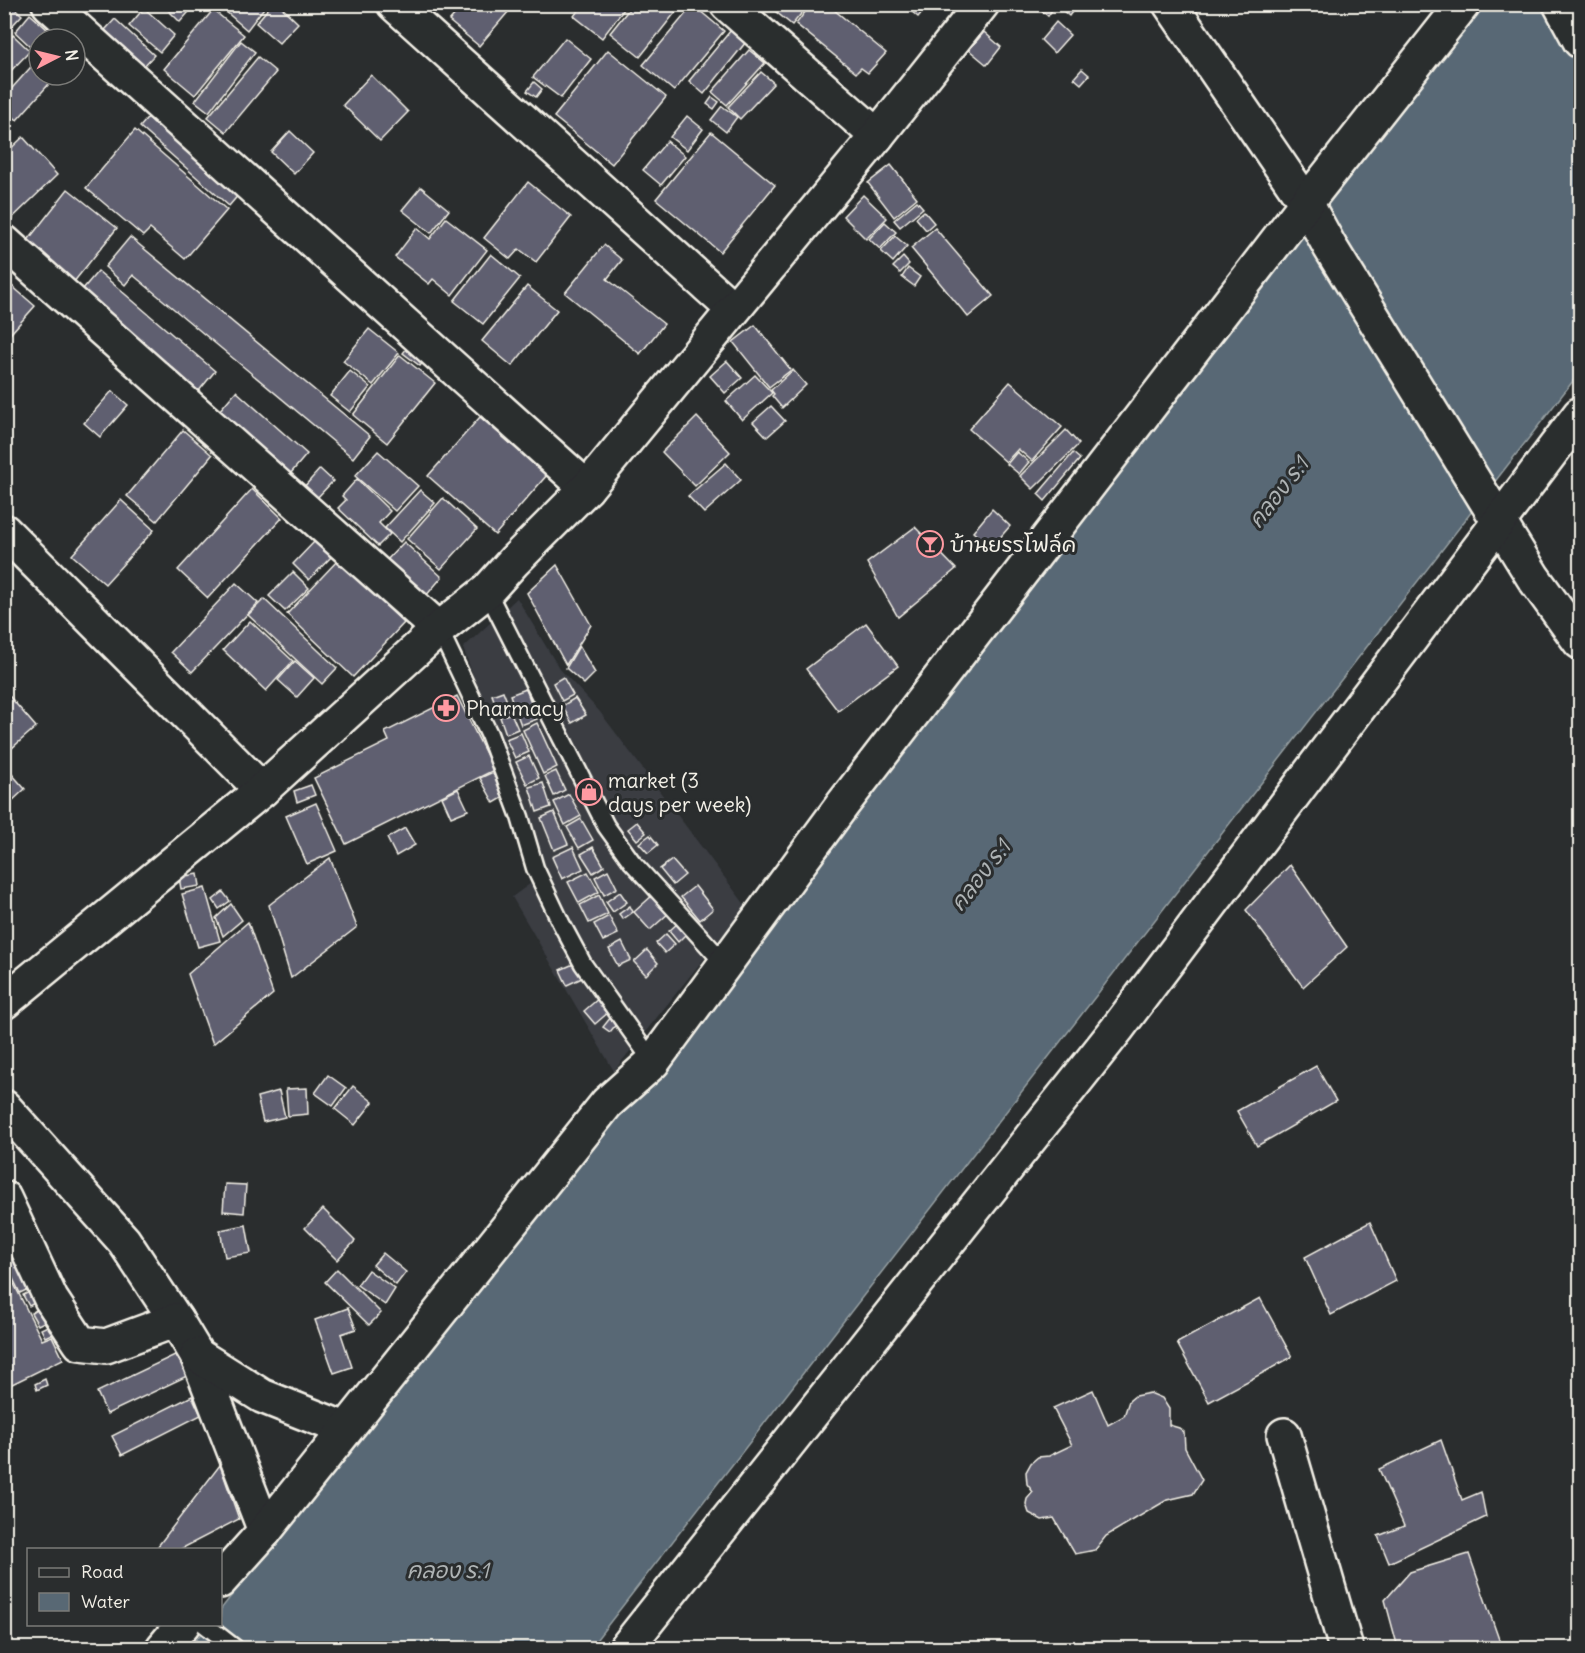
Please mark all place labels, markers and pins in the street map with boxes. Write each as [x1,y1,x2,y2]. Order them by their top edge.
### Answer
bar icon: บ้านยรรโฟล์ค [915,529,945,559]
place label: บ้านยรรโฟล์ค [950,531,1076,558]
pharmacy icon: Pharmacy [431,693,461,723]
place label: Pharmacy [466,695,564,722]
place label: market (3 days per week) [608,767,751,818]
shop icon: market (3 days per week) [574,777,604,807]

